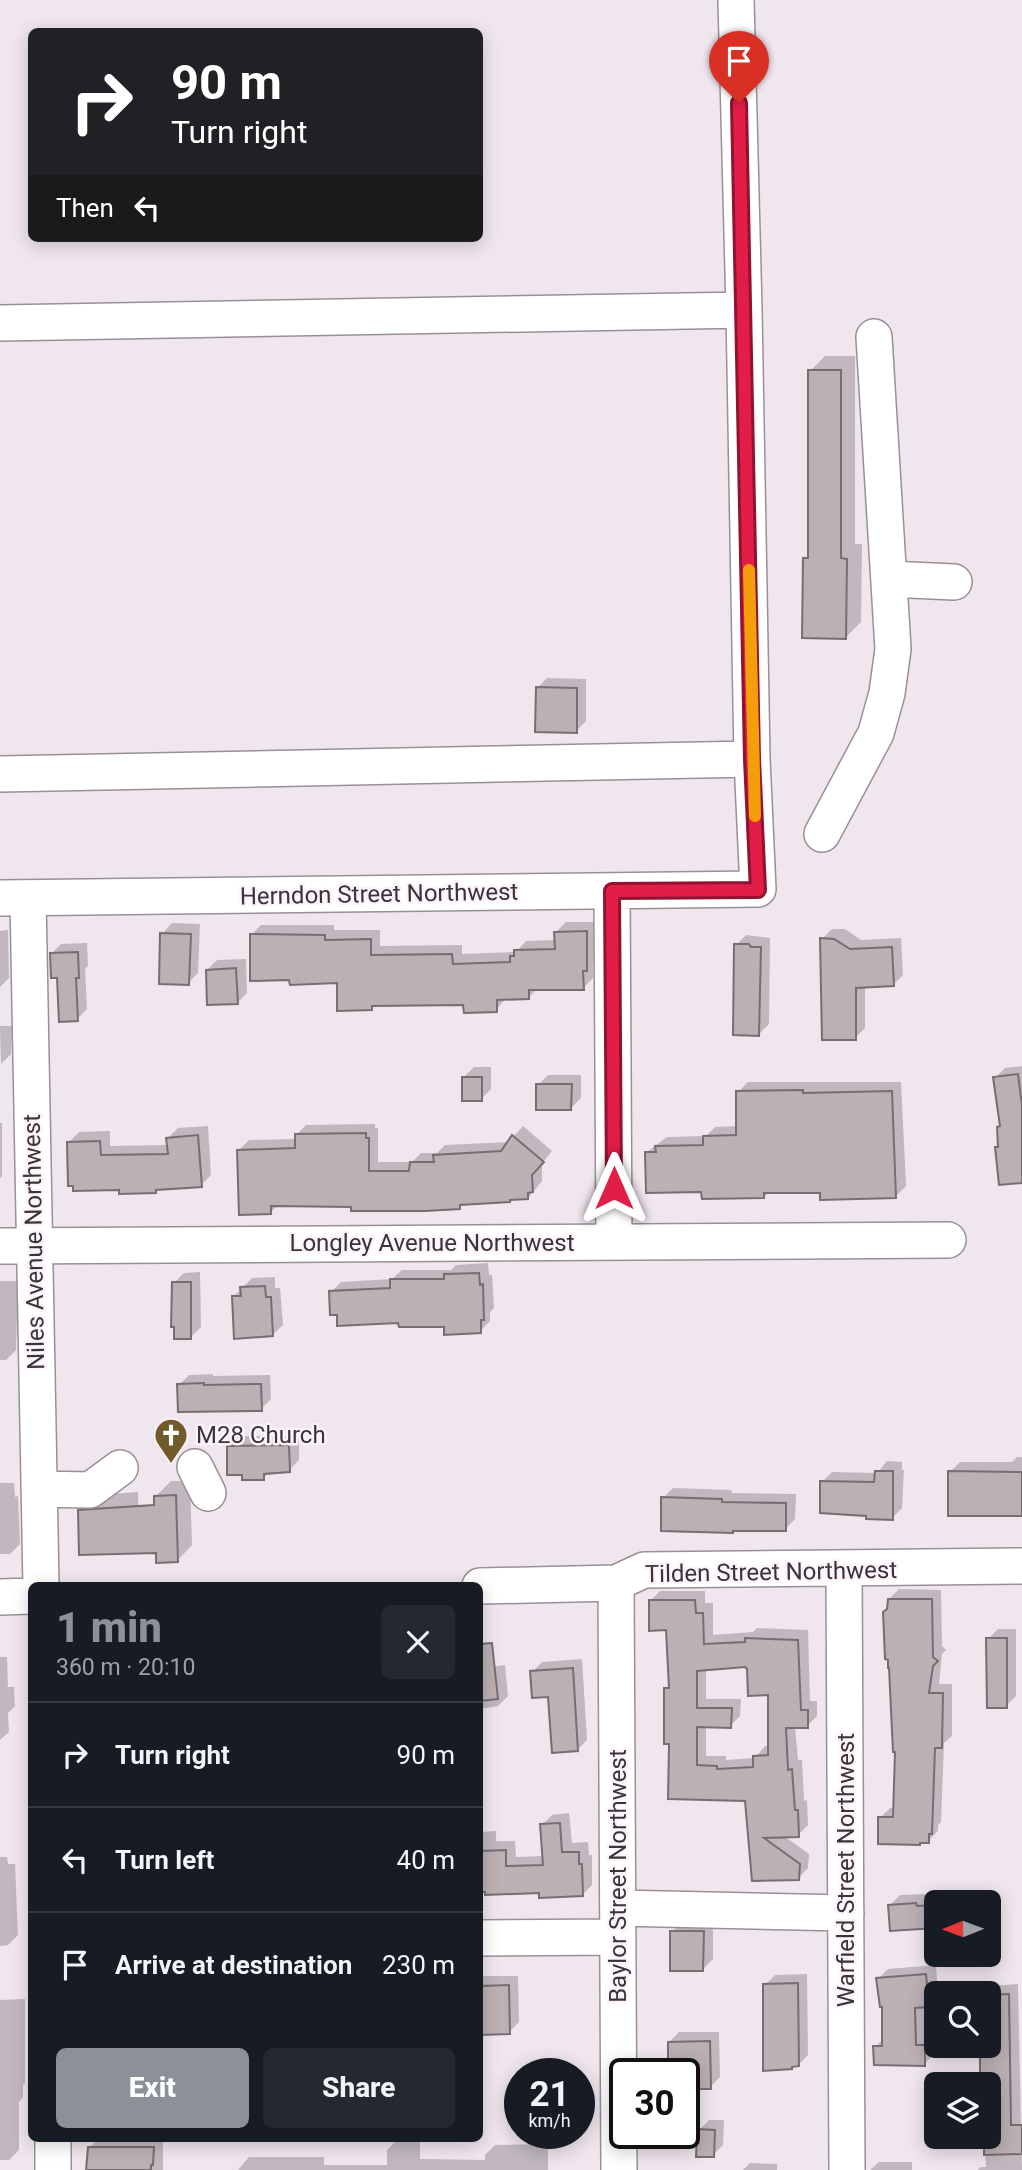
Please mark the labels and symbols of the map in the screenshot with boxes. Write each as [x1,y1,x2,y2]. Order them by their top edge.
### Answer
pin [709,31,769,103]
street label: Herndon Street Northwest [240,878,519,910]
street label: Niles Avenue Northwest [18,1114,50,1370]
position arrow [577,1151,651,1225]
street label: Longley Avenue Northwest [289,1229,575,1257]
church icon: M28 Church [152,1416,190,1465]
place label: M28 Church [196,1421,326,1449]
street label: Tilden Street Northwest [645,1556,898,1588]
street label: Warfield Street Northwest [832,1733,860,2007]
street label: Baylor Street Northwest [604,1749,632,2003]
north arrow [924,1890,1001,1967]
speed limit sign: 30 [609,2058,700,2149]

